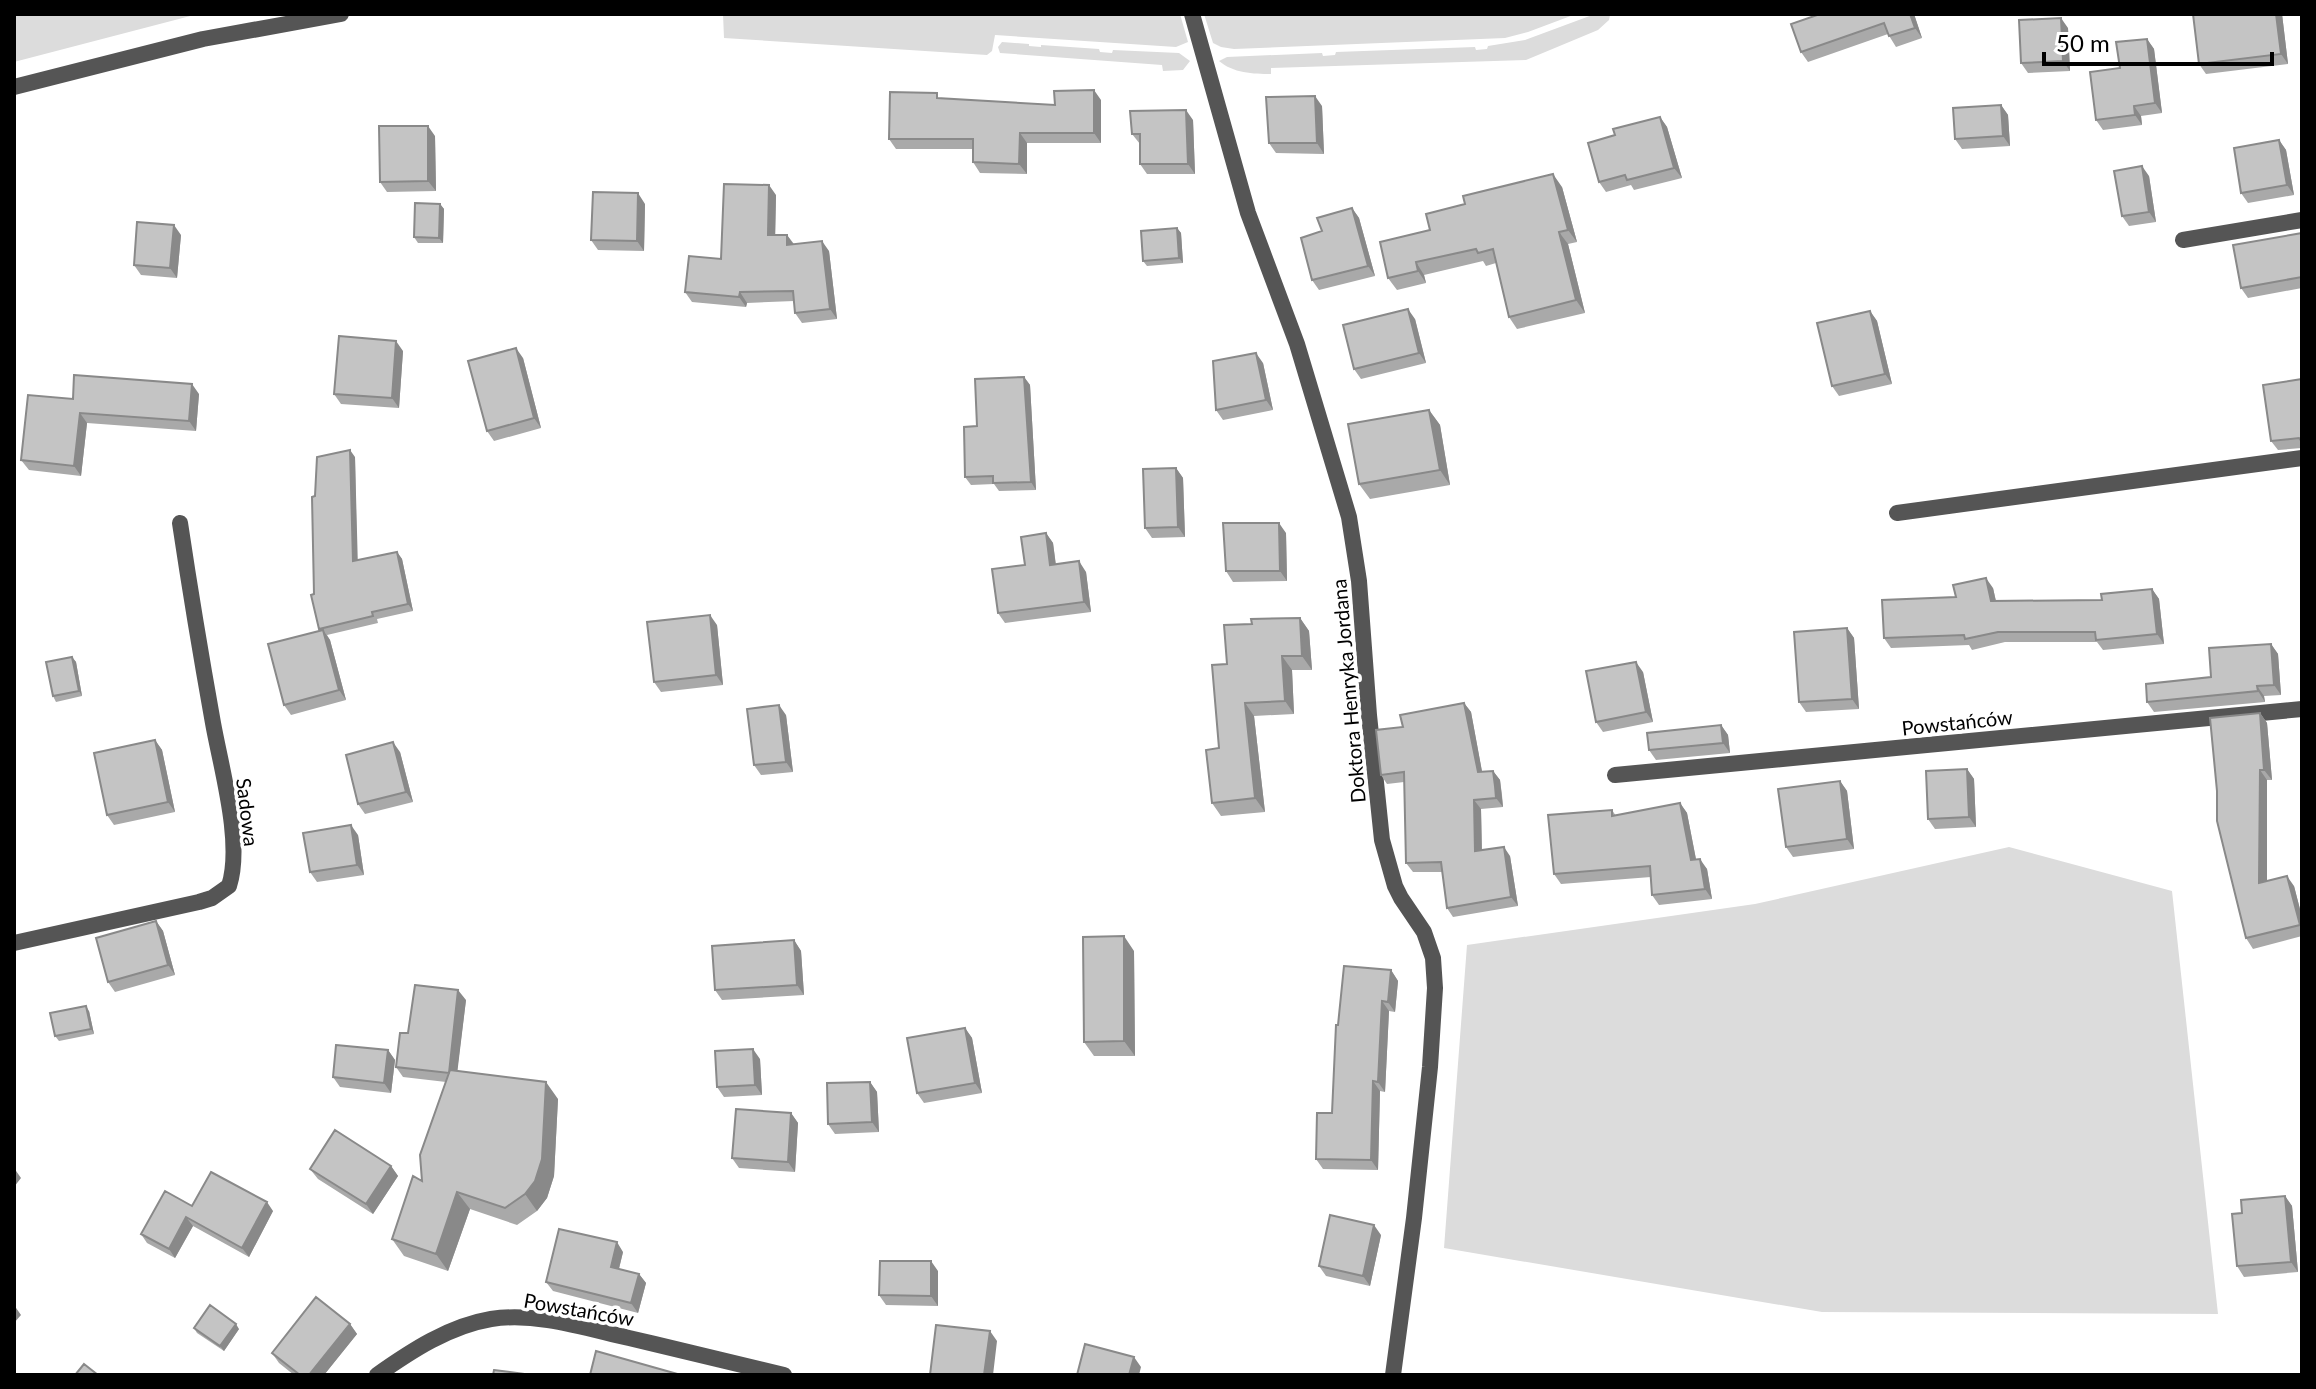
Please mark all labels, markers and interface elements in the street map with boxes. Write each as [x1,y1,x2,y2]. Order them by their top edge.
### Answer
scale bar [2044,16,2272,66]
text: 50 m [2056,28,2110,57]
street label: Doktora Henryka Jordana [1326,578,1370,804]
street label: Powstańców [1900,704,2014,740]
street label: Sadowa [232,777,264,847]
street label: Powstańców [522,1288,636,1331]

